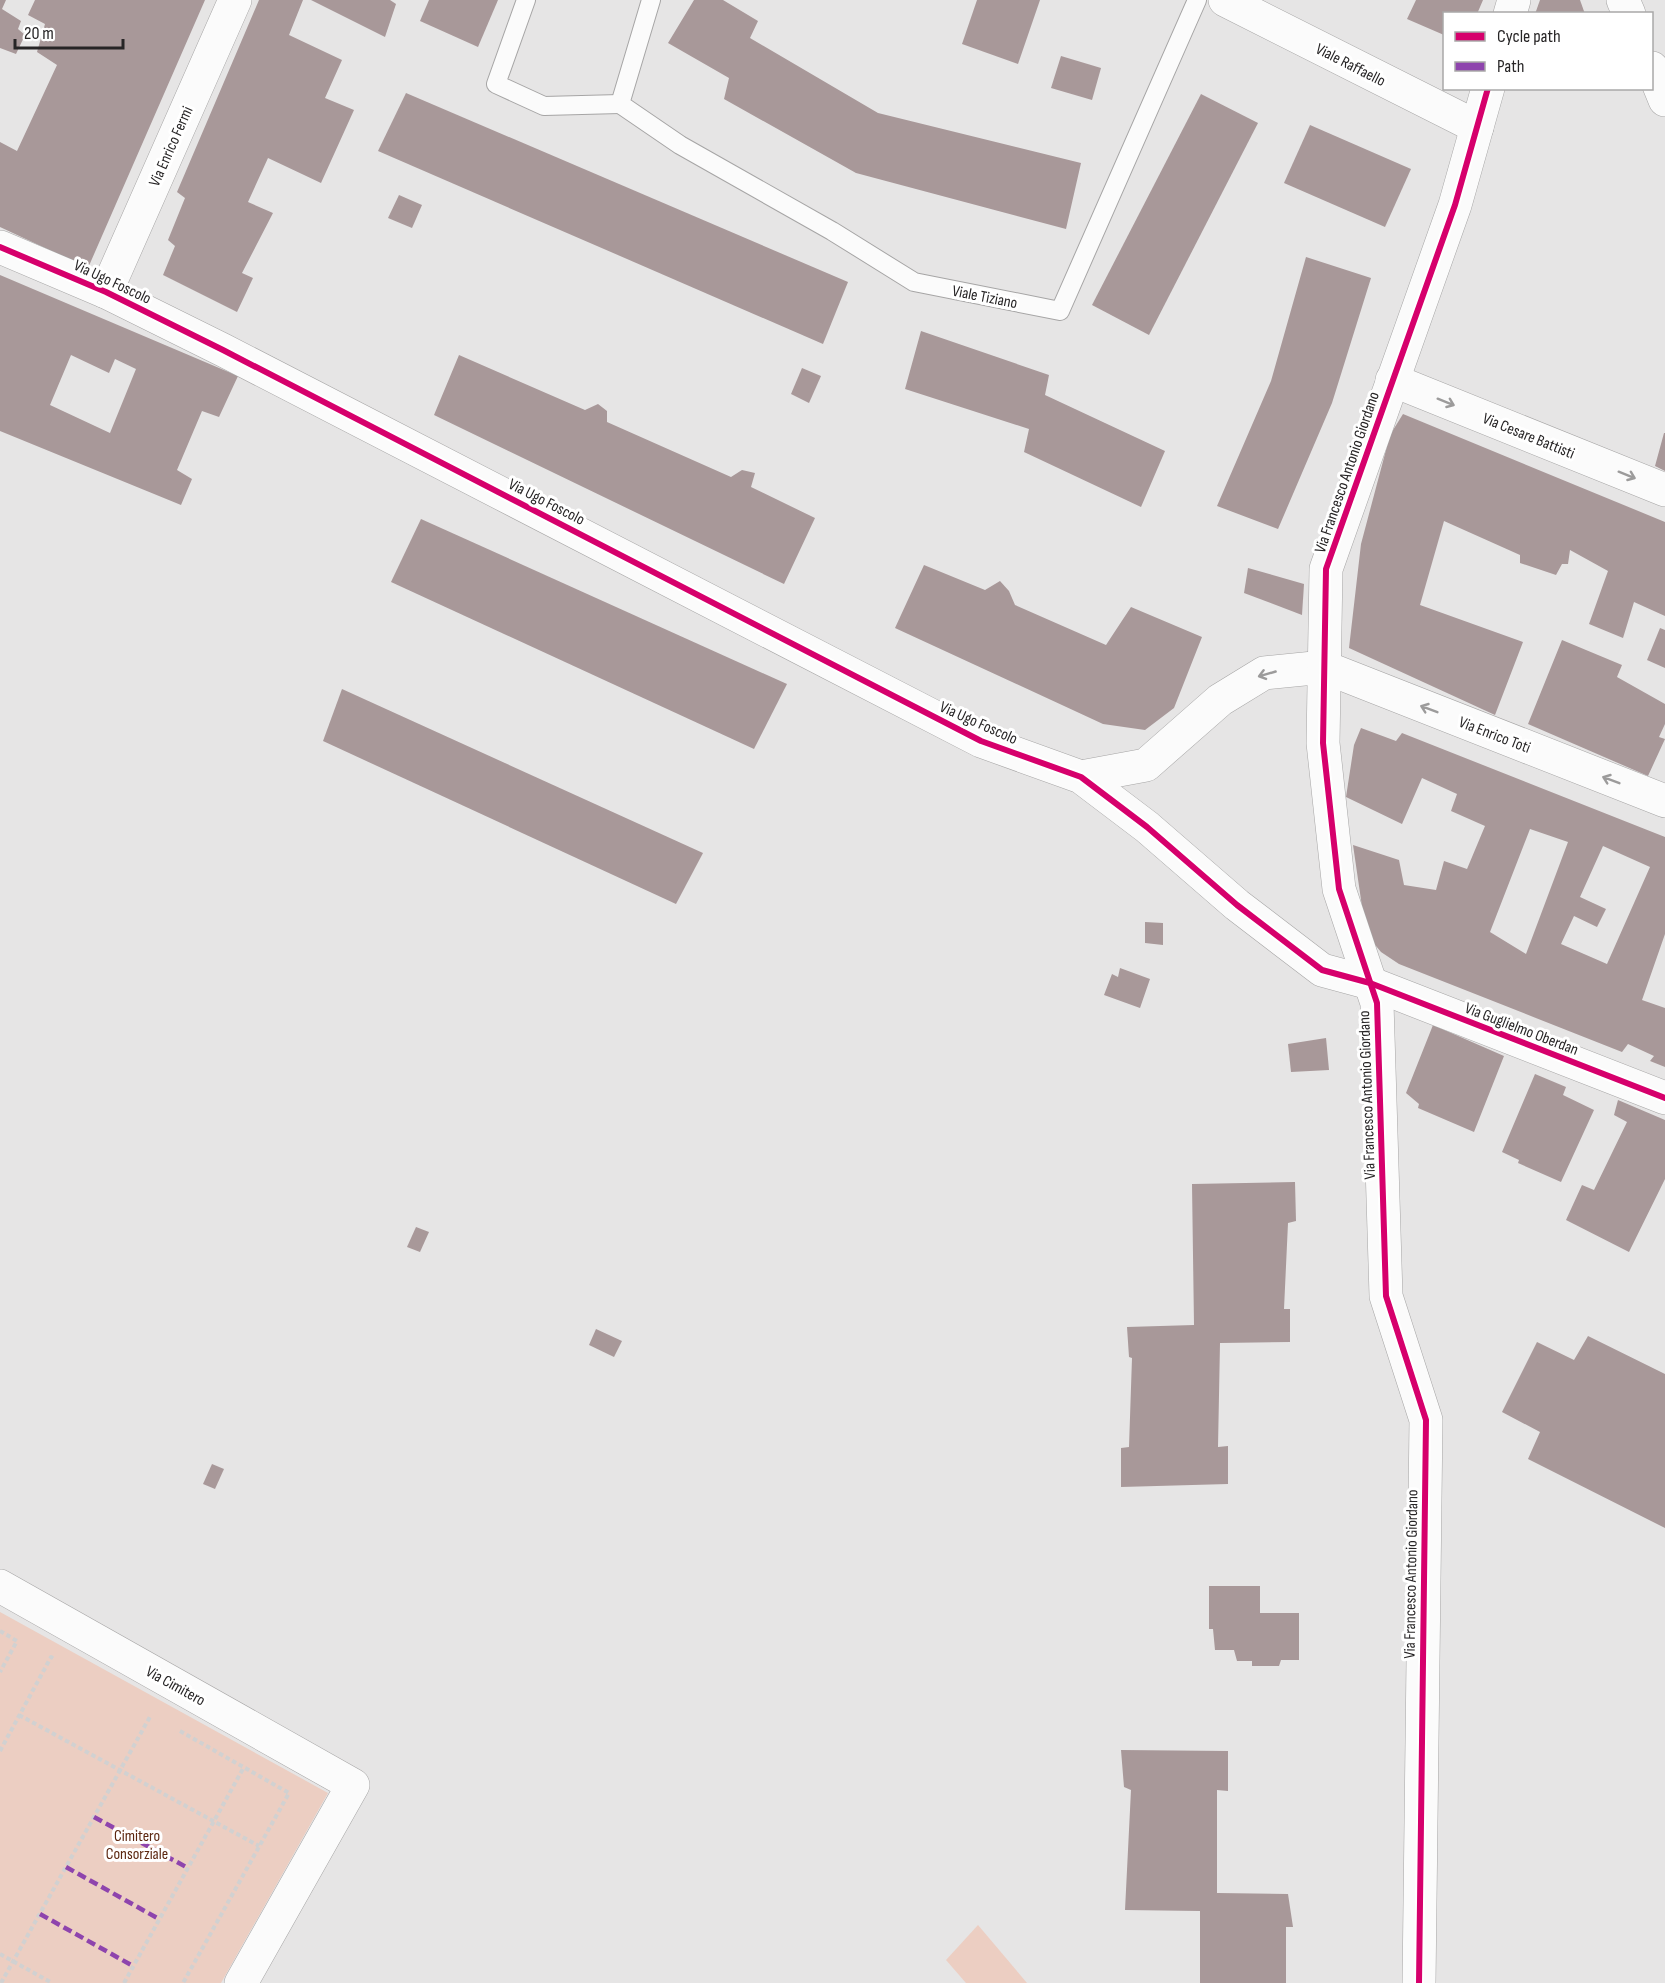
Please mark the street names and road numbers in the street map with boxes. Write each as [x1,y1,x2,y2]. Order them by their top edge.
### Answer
street label: Viale Raffaello [1312,40,1388,91]
street label: Via Enrico Fermi [145,104,197,190]
street label: Via Ugo Foscolo [71,256,154,309]
street label: Viale Tiziano [950,282,1019,313]
street label: Via Francesco Antonio Giordano [1311,389,1384,556]
street label: Via Cesare Battisti [1480,409,1577,464]
street label: Via Ugo Foscolo [505,475,588,530]
street label: Via Ugo Foscolo [937,698,1020,749]
street label: Via Enrico Toti [1456,713,1533,758]
street label: Via Guglielmo Oberdan [1462,999,1581,1060]
street label: Via Francesco Antonio Giordano [1355,1010,1380,1180]
street label: Via Francesco Antonio Giordano [1401,1489,1422,1659]
street label: Via Cimitero [142,1662,208,1710]

